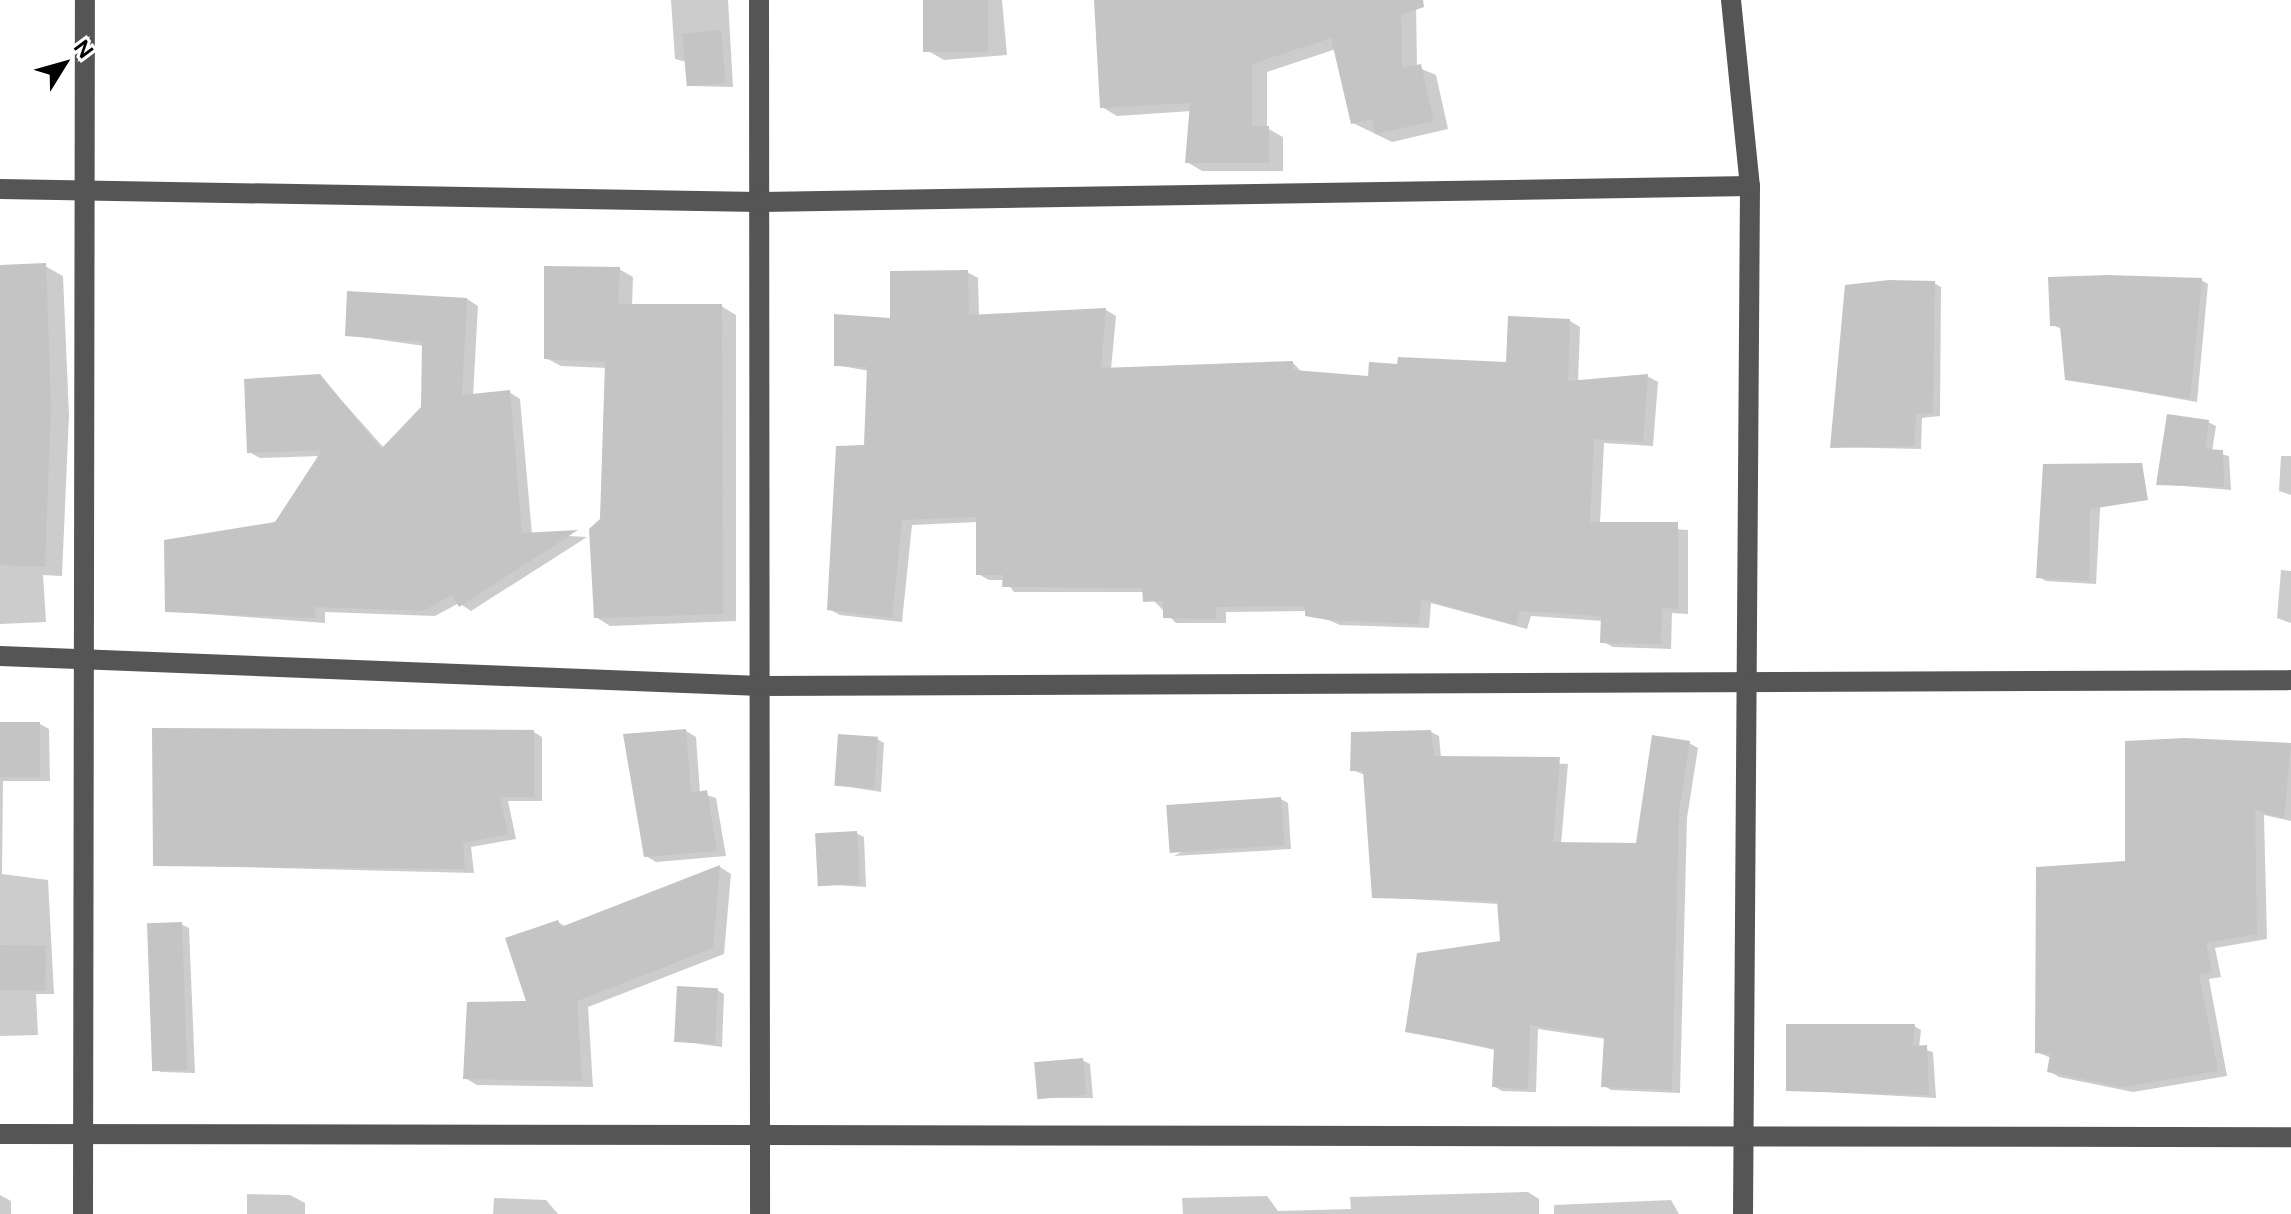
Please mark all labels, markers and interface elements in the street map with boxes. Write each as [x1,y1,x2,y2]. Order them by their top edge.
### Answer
north arrow [24,24,104,104]
text: N [67,34,100,64]

